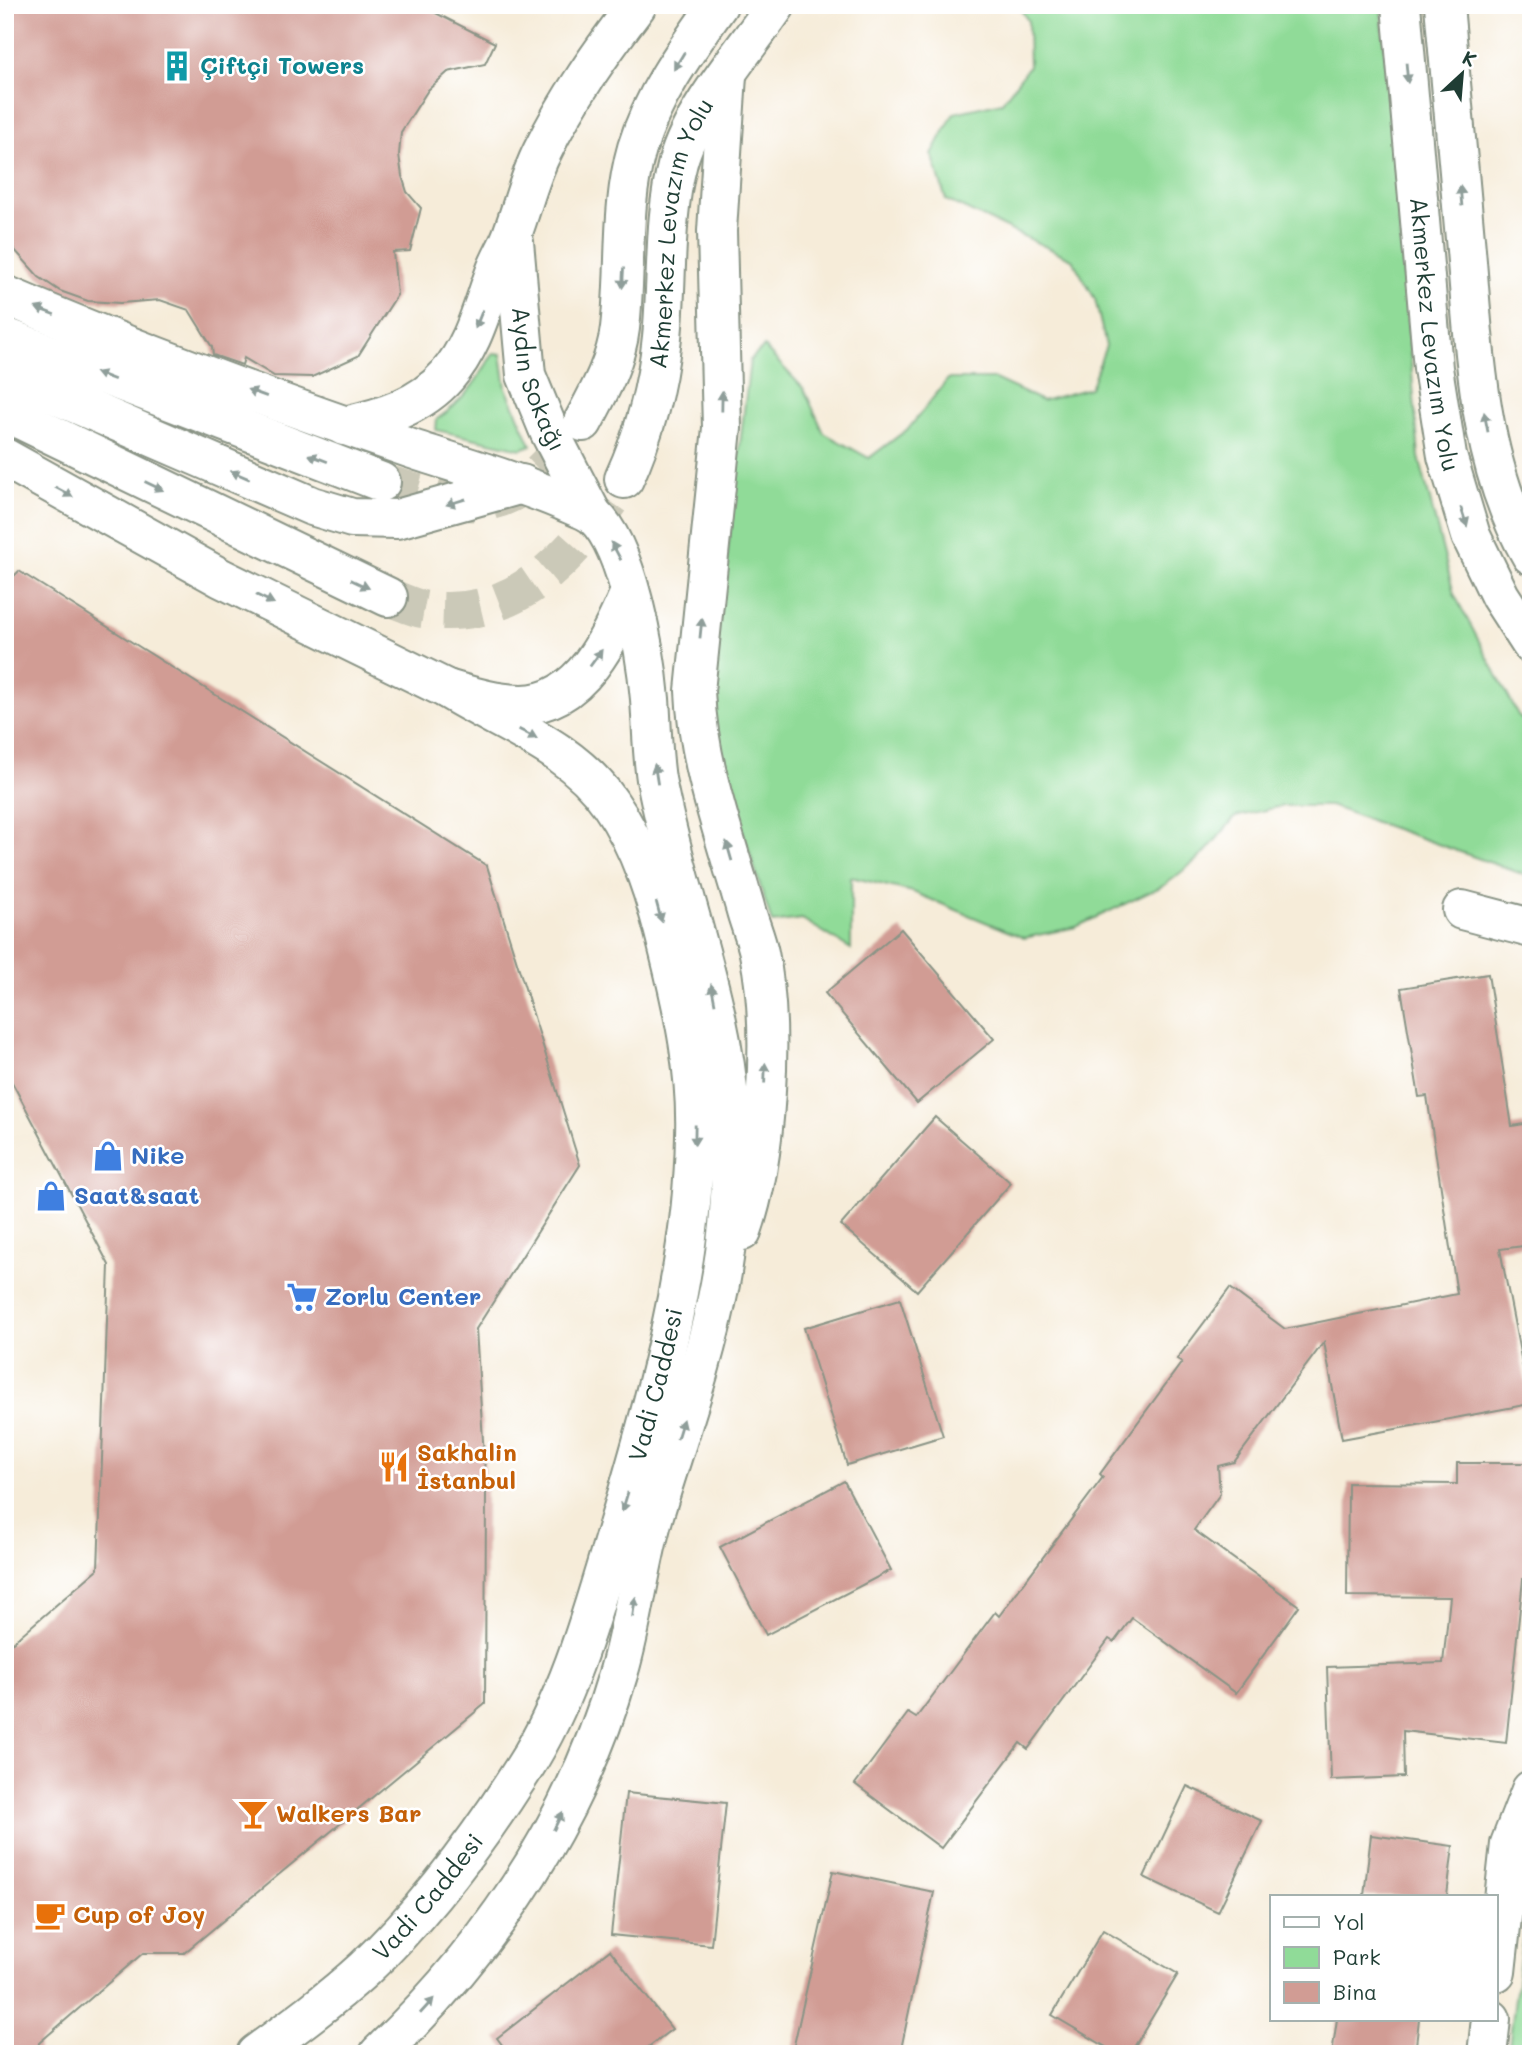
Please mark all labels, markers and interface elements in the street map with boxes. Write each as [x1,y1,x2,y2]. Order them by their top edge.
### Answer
north arrow [1428,38,1498,108]
text: K [1459,44,1481,72]
building icon: Çiftçi Towers [160,49,194,83]
place label: Çiftçi Towers [200,49,364,80]
one-way arrow [673,52,685,71]
one-way arrow [1402,62,1413,84]
street label: Akmerkez Levazım Yolu [641,92,719,371]
one-way arrow [1455,184,1466,206]
street label: Akmerkez Levazım Yolu [1404,196,1468,475]
one-way arrow [617,267,628,289]
street label: Aydın Sokağı [506,305,574,456]
one-way arrow [35,306,56,317]
one-way arrow [474,309,485,330]
one-way arrow [95,370,116,381]
one-way arrow [247,388,268,399]
one-way arrow [717,390,728,412]
one-way arrow [1480,411,1491,433]
one-way arrow [307,452,328,463]
one-way arrow [229,469,250,480]
one-way arrow [144,480,164,491]
one-way arrow [55,486,74,498]
one-way arrow [446,497,467,508]
one-way arrow [1460,506,1470,527]
one-way arrow [611,541,622,561]
one-way arrow [350,578,370,590]
one-way arrow [255,594,275,605]
one-way arrow [696,616,707,638]
one-way arrow [588,650,603,668]
one-way arrow [518,729,538,740]
one-way arrow [650,763,661,785]
one-way arrow [723,840,733,861]
one-way arrow [654,901,665,923]
one-way arrow [707,983,718,1005]
one-way arrow [759,1062,770,1084]
one-way arrow [689,1125,701,1147]
shop icon: Nike [91,1139,125,1173]
place label: Nike [131,1139,185,1170]
shop icon: Saat&saat [34,1179,68,1213]
place label: Saat&saat [74,1179,199,1210]
supermarket icon: Zorlu Center [285,1280,319,1314]
place label: Zorlu Center [325,1280,481,1311]
street label: Vadi Caddesi [621,1305,689,1465]
one-way arrow [676,1418,686,1439]
place label: Sakhalin İstanbul [417,1436,517,1495]
restaurant icon: Sakhalin İstanbul [377,1450,411,1484]
one-way arrow [619,1492,629,1513]
one-way arrow [628,1596,639,1618]
bar icon: Walkers Bar [236,1797,270,1831]
place label: Walkers Bar [276,1797,422,1828]
one-way arrow [552,1811,564,1831]
street label: Vadi Caddesi [365,1827,489,1966]
legend [1270,1895,1498,2021]
cafe icon: Cup of Joy [33,1898,67,1932]
place label: Cup of Joy [73,1898,205,1929]
text: Yol [1333,1908,1364,1935]
text: Park [1333,1943,1381,1970]
text: Bina [1333,1978,1377,2005]
one-way arrow [419,1997,435,2015]

